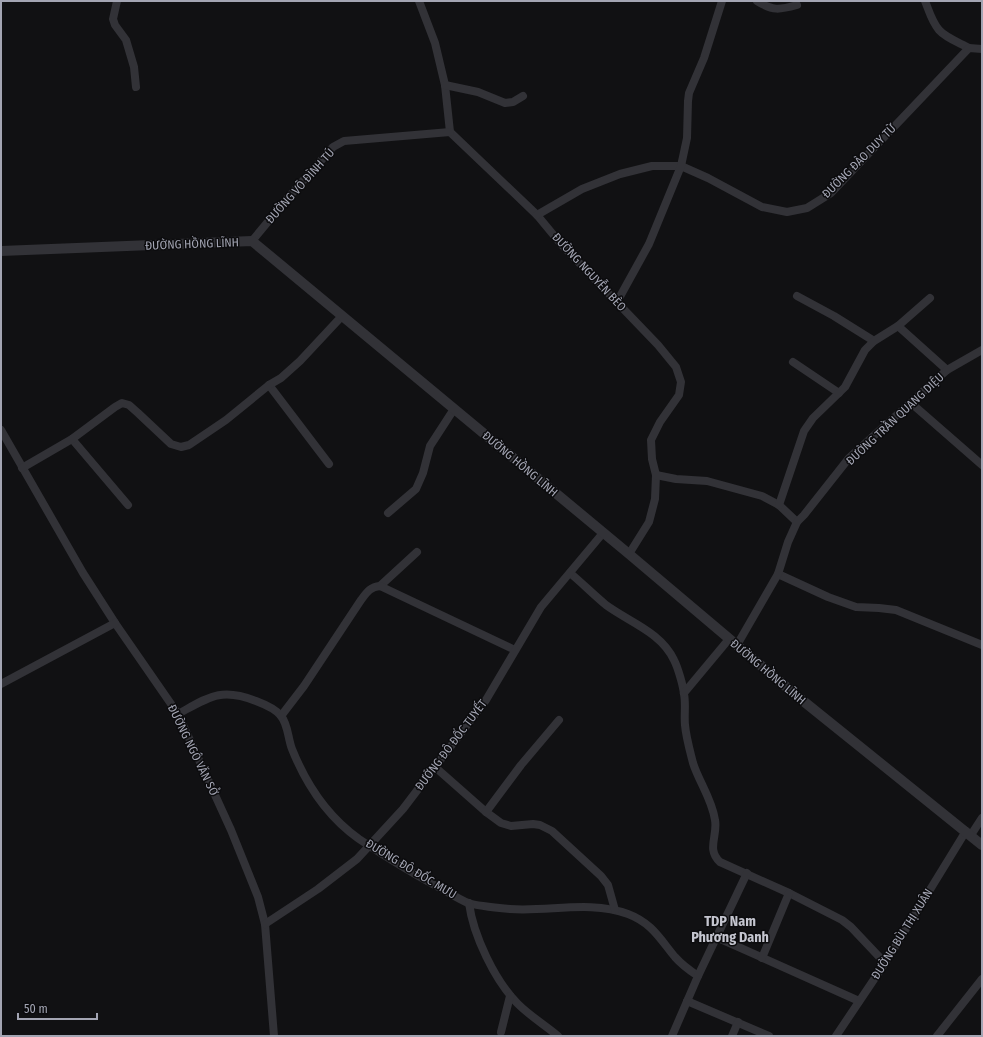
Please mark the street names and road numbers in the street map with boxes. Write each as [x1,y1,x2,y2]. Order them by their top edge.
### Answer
street label: ĐƯỜNG ĐÀO DUY TỪ [818,120,899,201]
street label: ĐƯỜNG VÕ ĐÌNH TÚ [262,145,337,226]
street label: ĐƯỜNG NGUYỄN BÈO [549,229,630,314]
street label: ĐƯỜNG HỒNG LĨNH [145,232,239,253]
street label: ĐƯỜNG TRẦN QUANG DIỆU [841,368,947,468]
street label: ĐƯỜNG HỒNG LĨNH [479,426,562,500]
street label: ĐƯỜNG HỒNG LĨNH [727,634,810,708]
street label: ĐƯỚNG ĐÔ ĐỐC TUYẾT [410,695,490,793]
street label: ĐƯỜNG NGÔ VĂN SỞ [165,701,223,798]
street label: ĐƯỜNG ĐÔ ĐỐC MƯU [363,834,460,902]
street label: ĐƯỜNG BÙI THỊ XUÂN [868,886,935,982]

